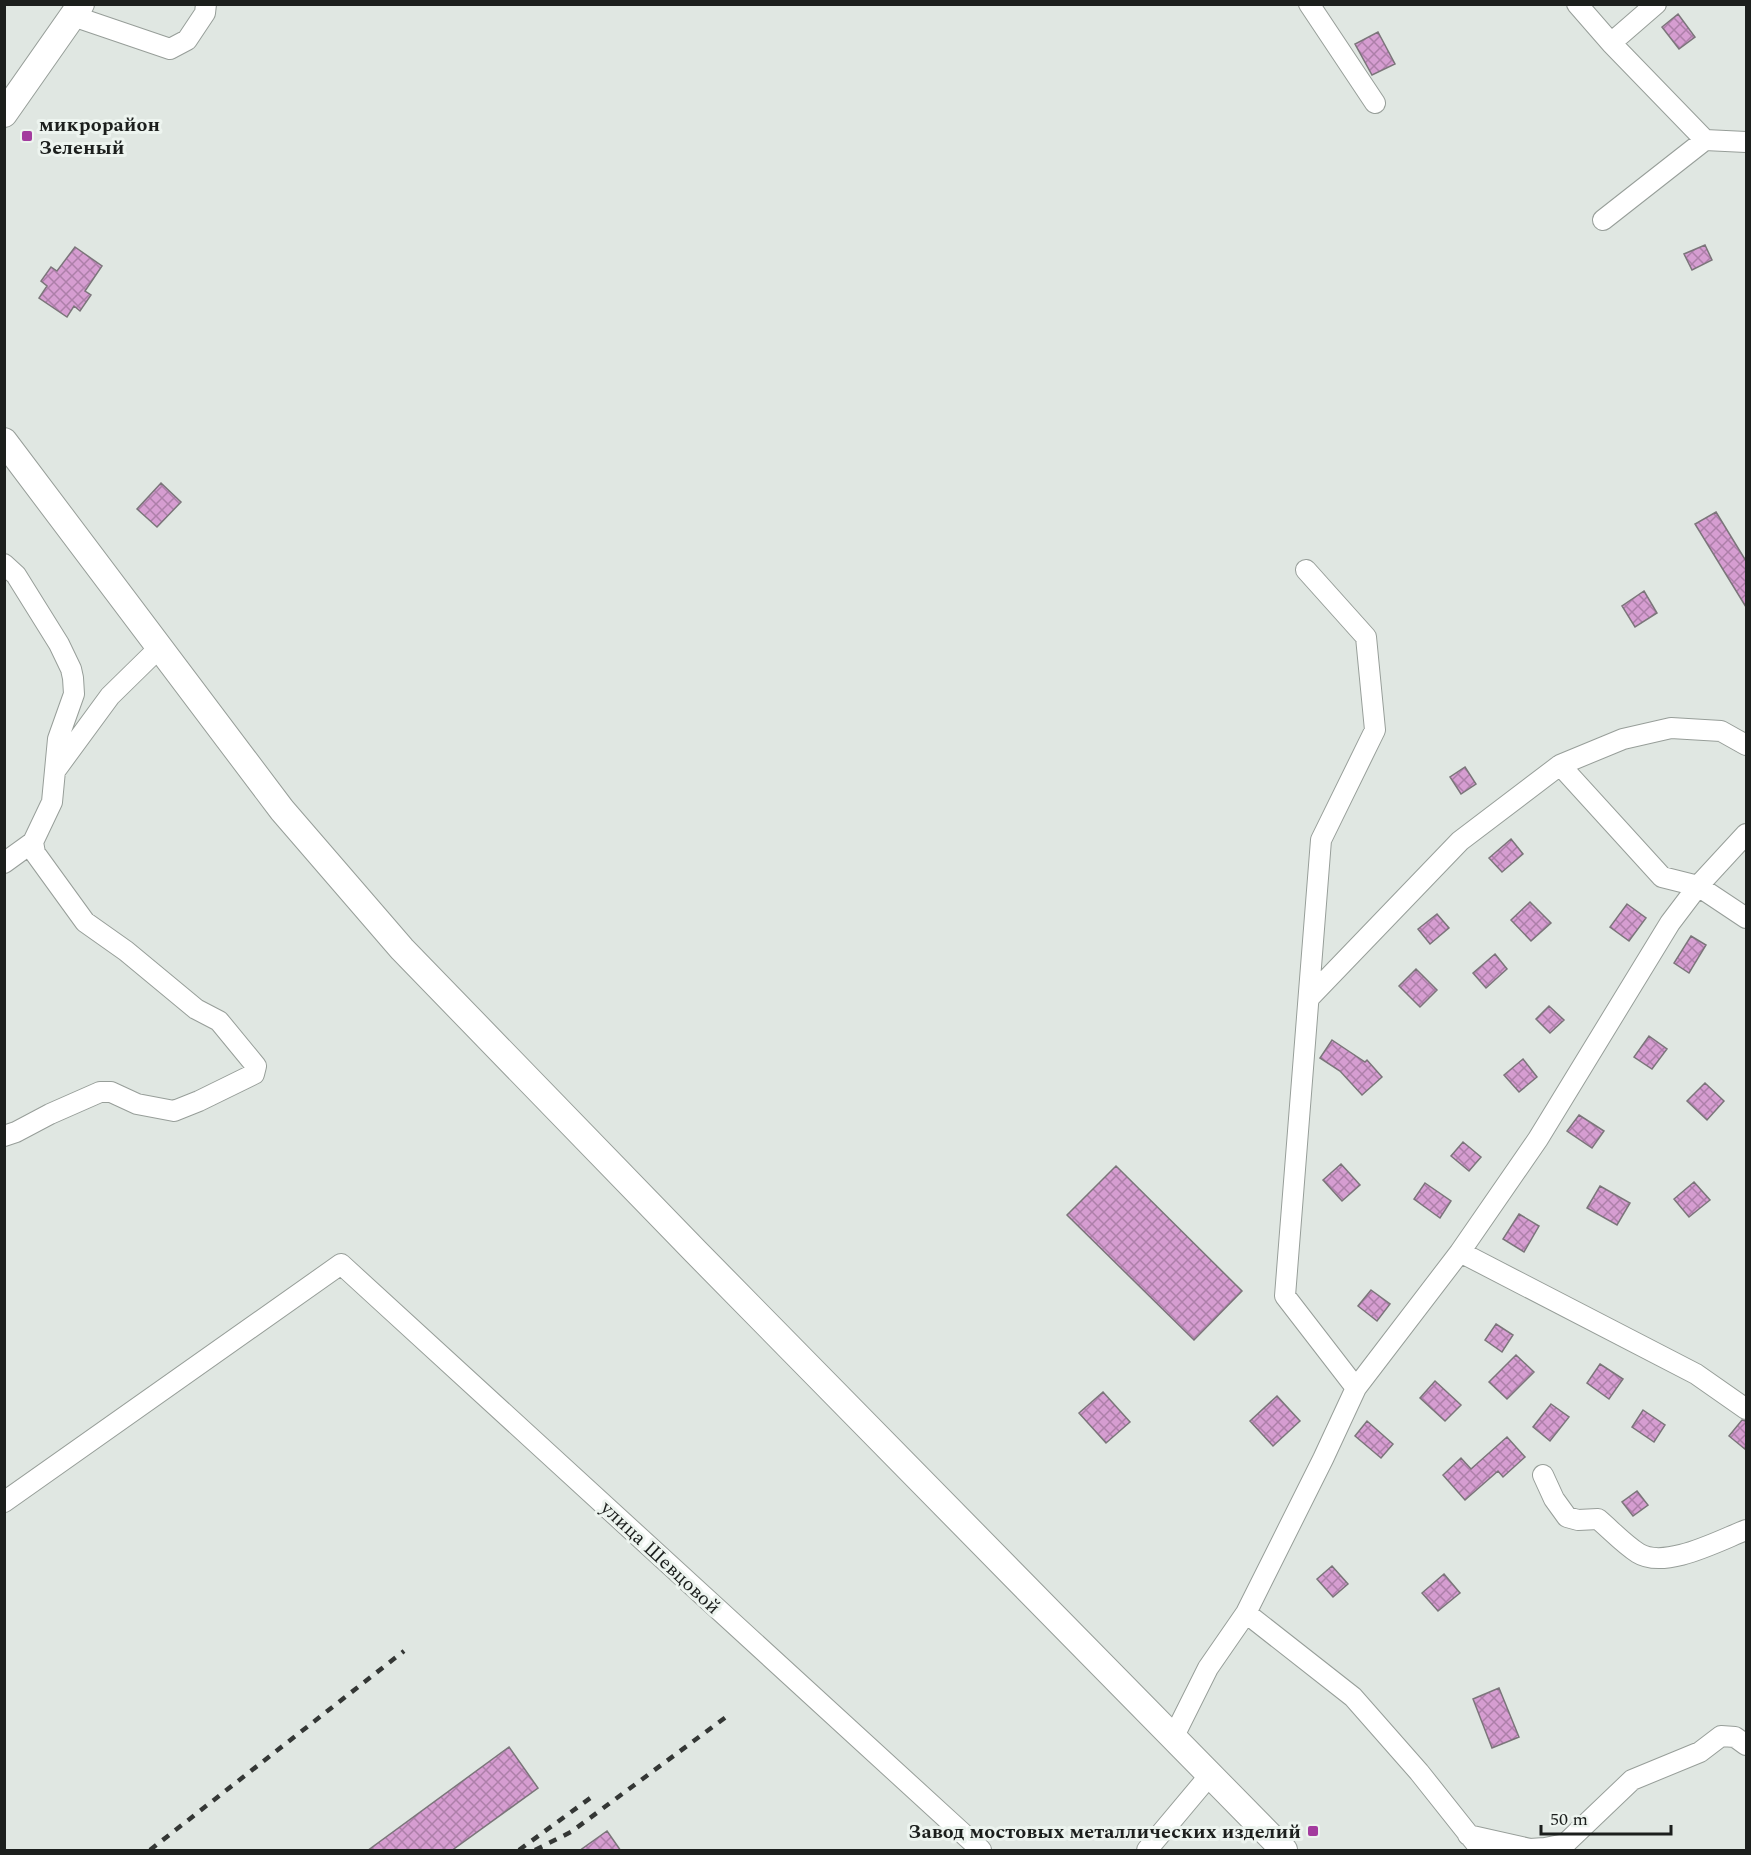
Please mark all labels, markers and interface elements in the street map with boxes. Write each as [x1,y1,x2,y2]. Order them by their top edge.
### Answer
place label: микрорайон Зеленый [39,110,160,163]
marker: микрорайон Зеленый [20,129,34,143]
street label: улица Шевцовой [593,1493,727,1622]
scale bar [1541,1798,1672,1836]
text: 50 m [1550,1806,1588,1833]
place label: Завод мостовых металлических изделий [908,1817,1301,1847]
marker: Завод мостовых металлических изделий [1306,1824,1320,1838]

